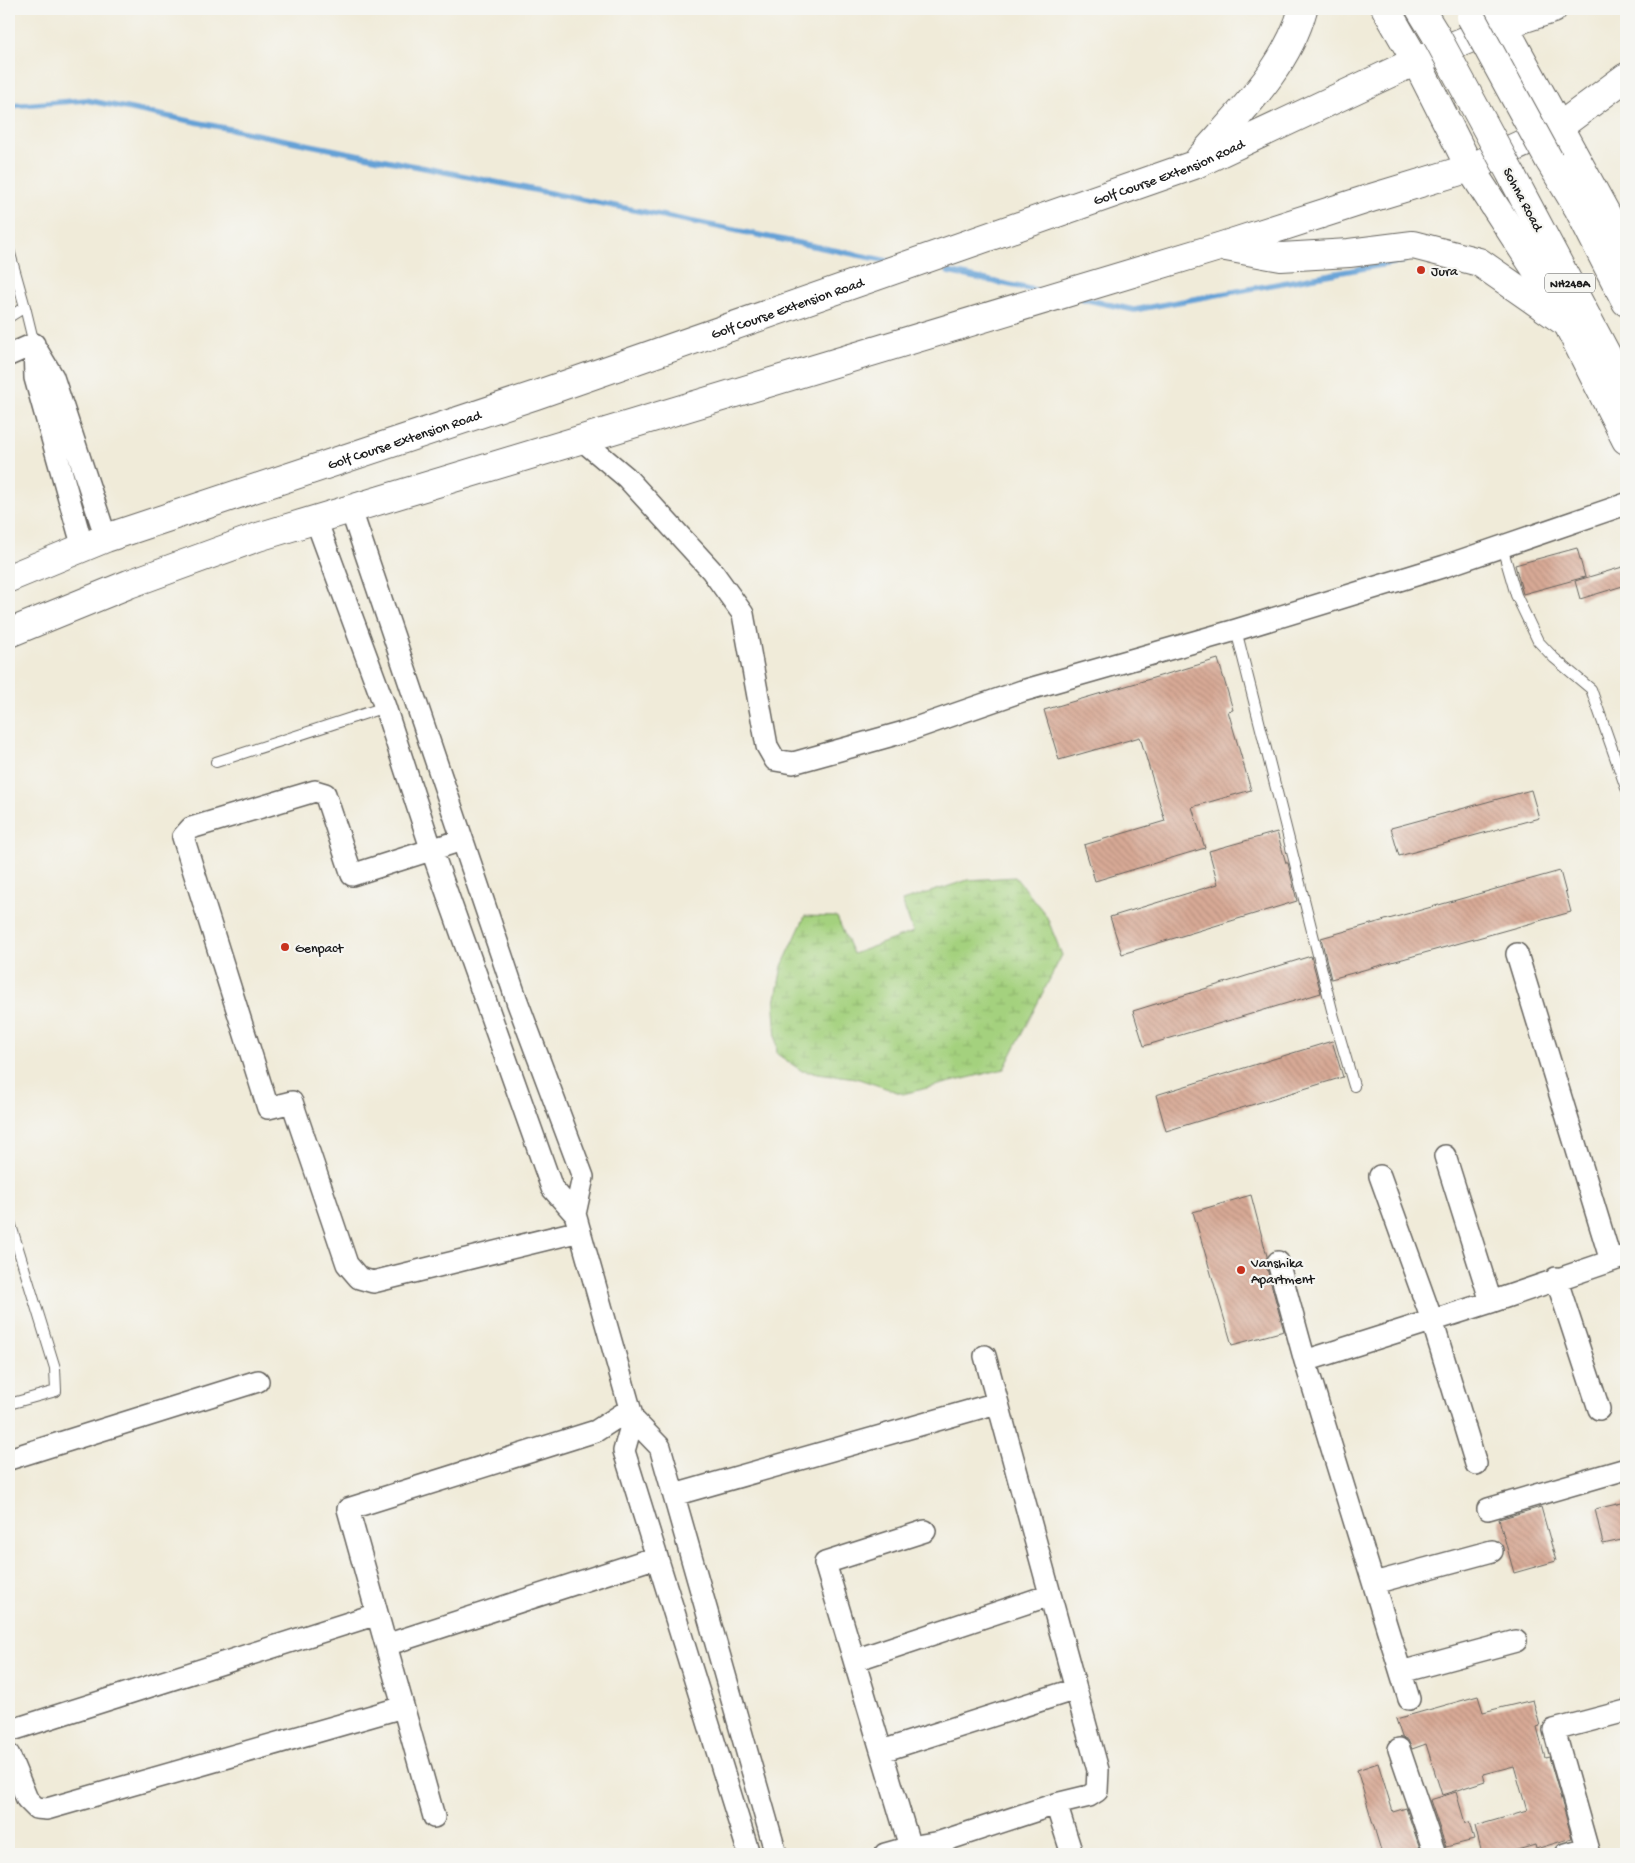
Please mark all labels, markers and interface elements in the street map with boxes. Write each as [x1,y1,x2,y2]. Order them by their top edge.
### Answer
street label: Golf Course Extension Road [1091,136,1249,211]
street label: Sohna Road [1498,165,1546,236]
marker: Jura [1415,264,1427,276]
place label: Jura [1431,264,1459,281]
street label: Golf Course Extension Road [709,274,868,344]
road number: NH248A [1545,274,1595,292]
street label: Golf Course Extension Road [326,407,485,475]
marker: Genpact [279,941,291,953]
place label: Genpact [295,941,344,958]
place label: Vanshika Apartment [1250,1256,1315,1289]
marker: Vanshika Apartment [1235,1264,1247,1276]

